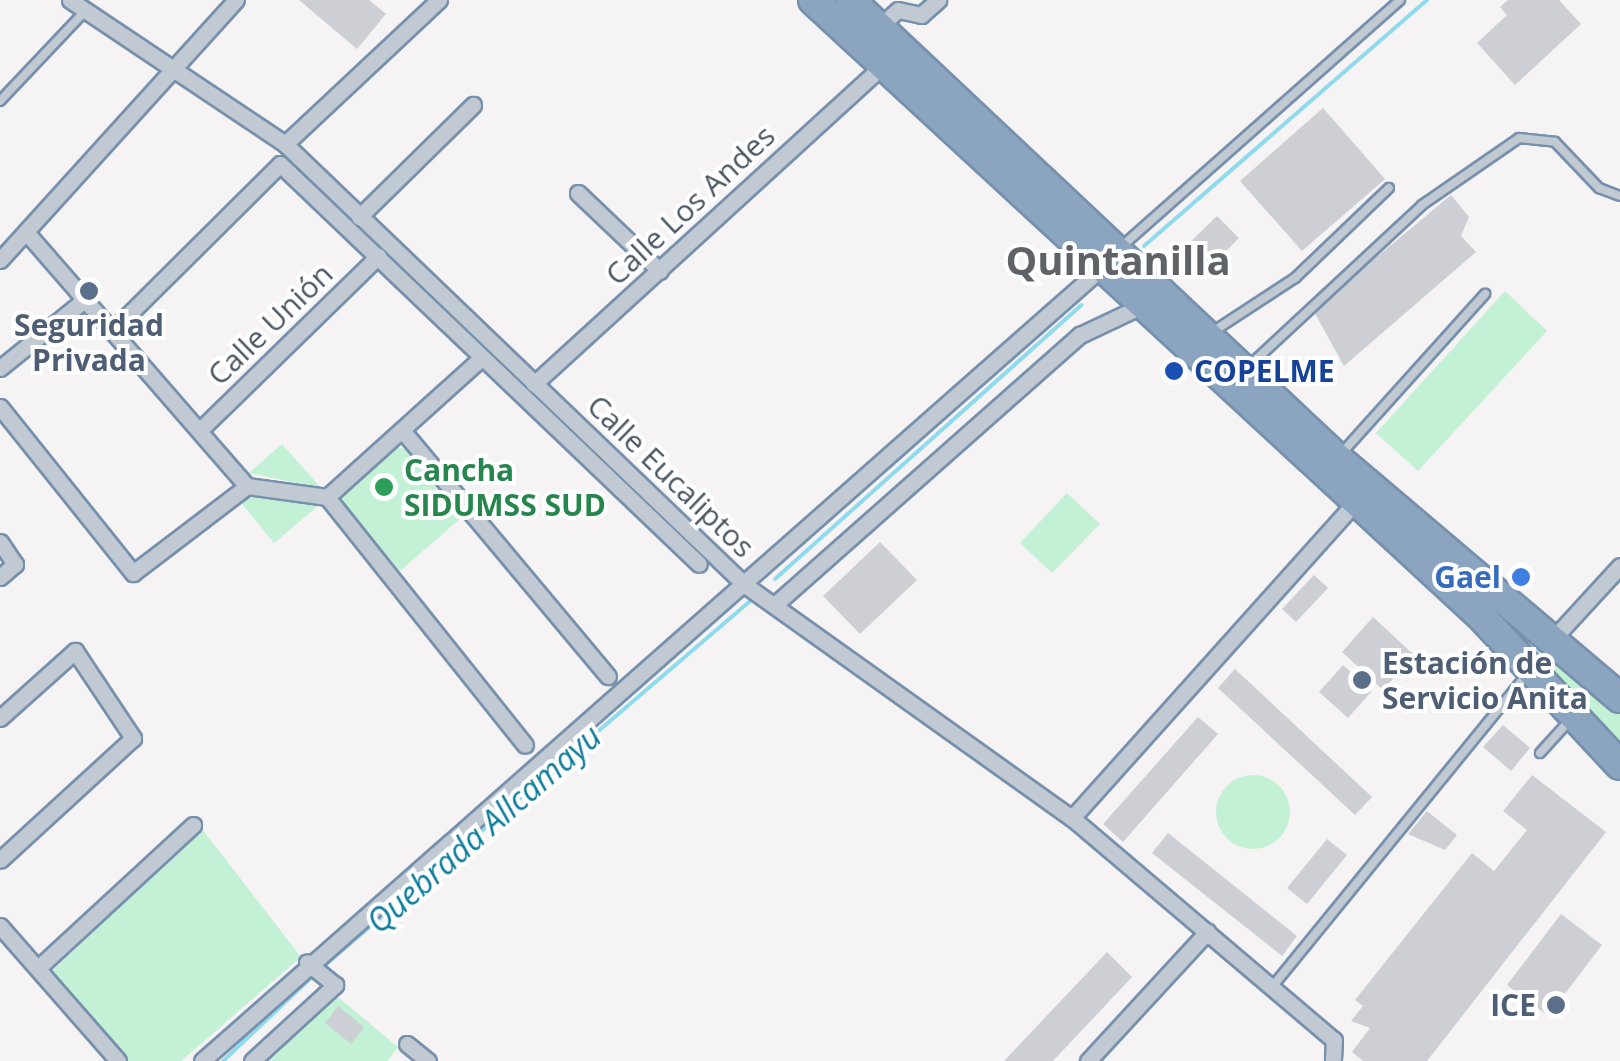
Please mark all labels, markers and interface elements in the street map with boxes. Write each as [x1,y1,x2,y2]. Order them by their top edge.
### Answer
street label: Calle Los Andes [598,117,782,293]
district label: Quintanilla [1005,236,1231,284]
street label: Calle Unión [200,256,340,392]
marker: Seguridad Privada [78,280,100,302]
place label: Seguridad Privada [14,307,164,378]
place label: COPELME [1194,353,1335,389]
marker: COPELME [1163,360,1185,382]
street label: Calle Eucaliptos [580,387,762,565]
place label: Cancha SIDUMSS SUD [404,452,606,522]
marker: Cancha SIDUMSS SUD [373,476,395,498]
place label: Gael [1434,559,1501,595]
marker: Gael [1510,566,1532,588]
place label: Estación de Servicio Anita [1382,645,1588,716]
marker: Estación de Servicio Anita [1351,669,1373,691]
water label: Quebrada Allcamayu [359,717,609,941]
place label: ICE [1490,987,1536,1023]
marker: ICE [1545,994,1567,1016]

